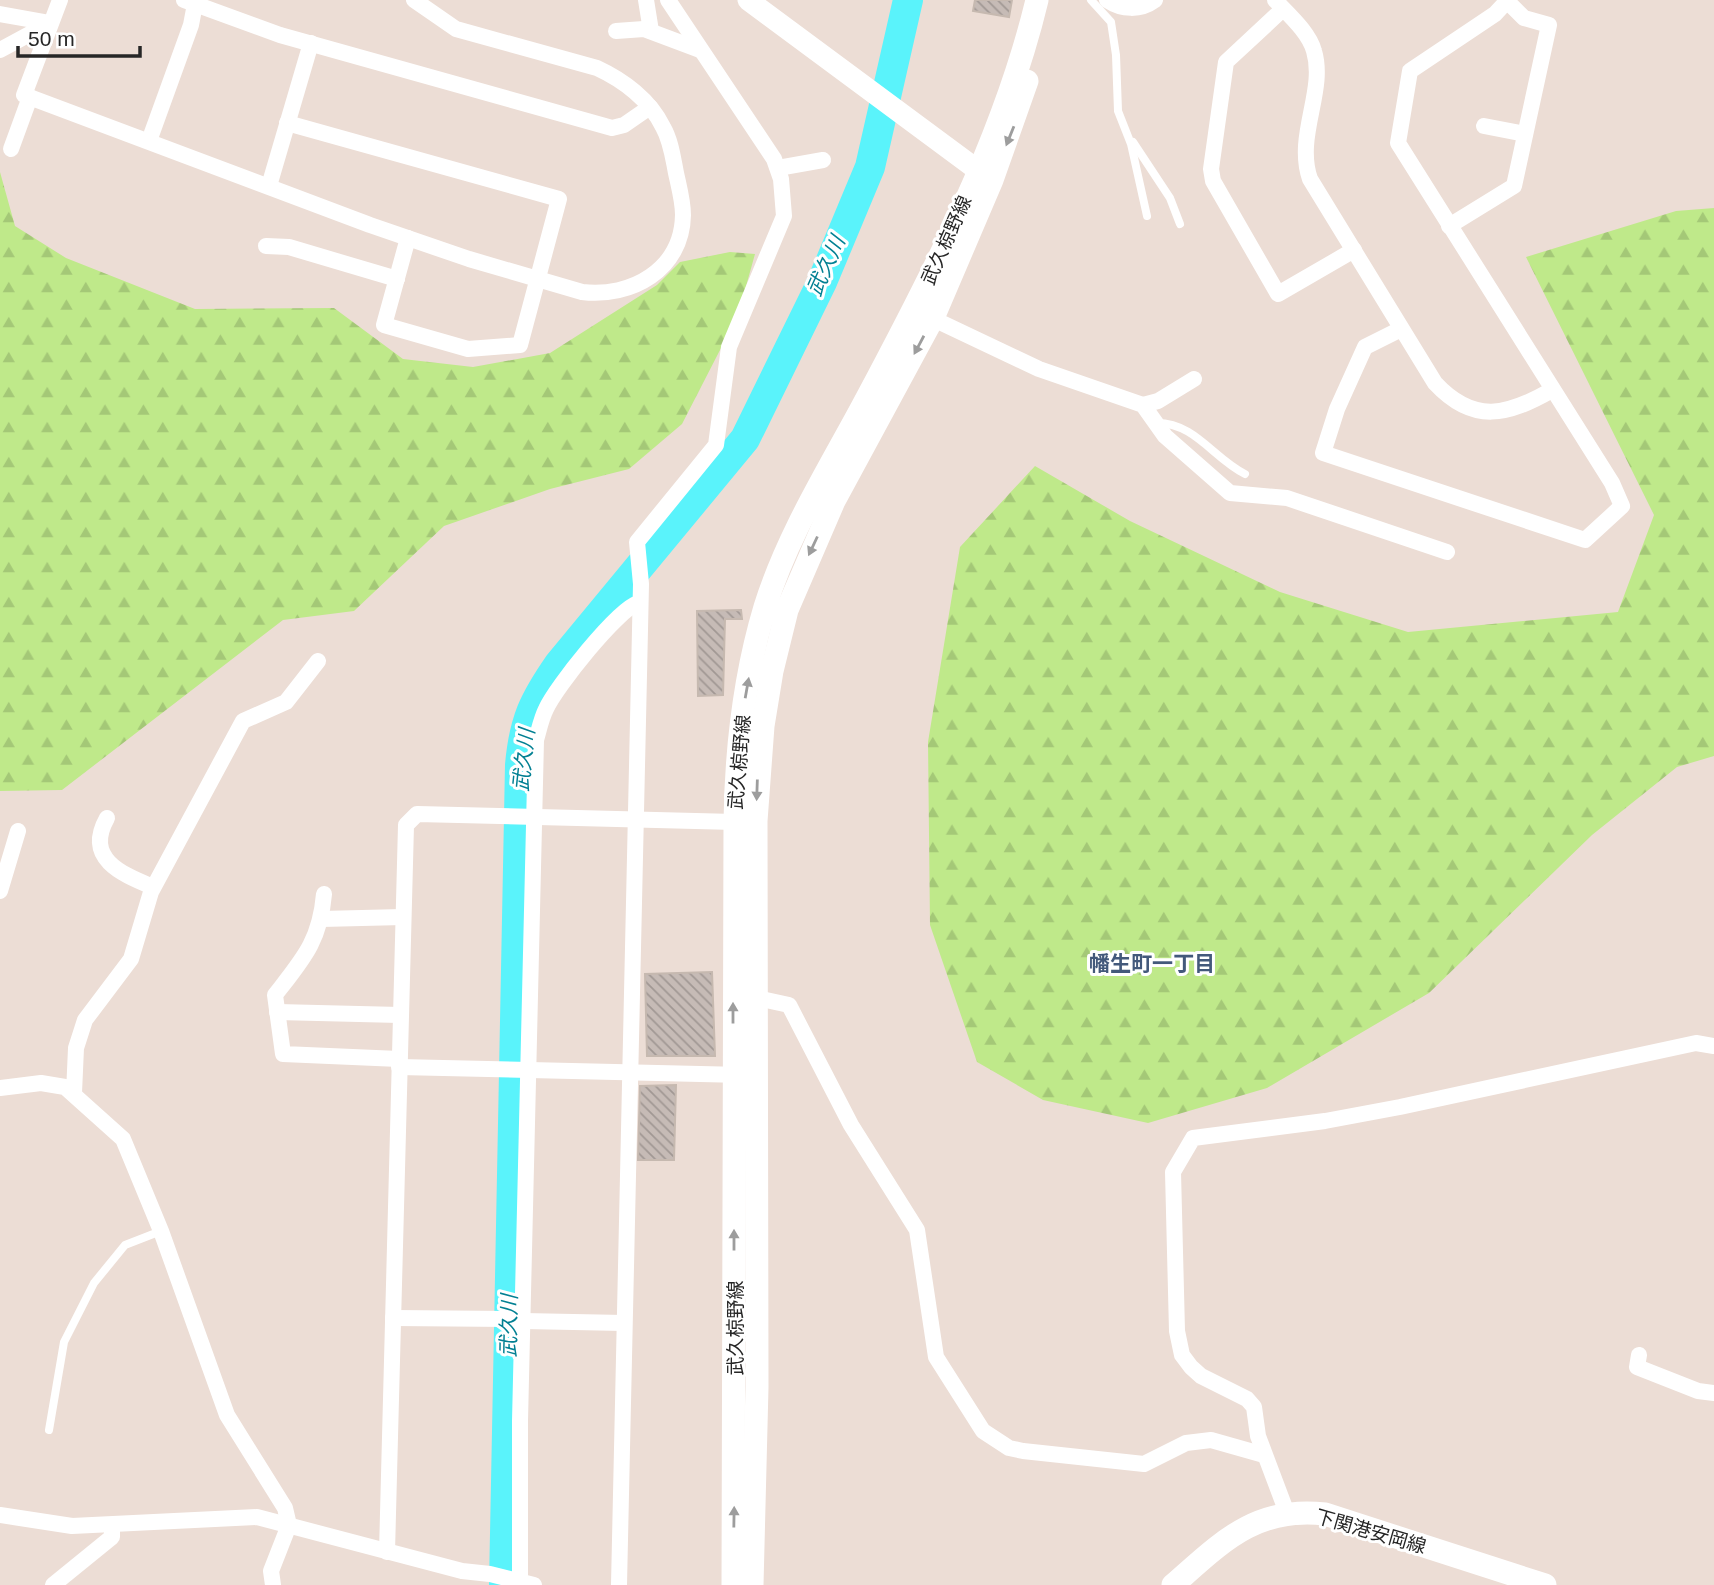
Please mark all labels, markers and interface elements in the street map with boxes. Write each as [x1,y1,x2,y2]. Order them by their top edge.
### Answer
scale bar [18,14,140,58]
text: 50 m [28,27,75,50]
one-way arrow [1004,126,1015,147]
street label: 武久椋野線 [918,193,975,288]
water label: 武久川 [802,231,850,299]
one-way arrow [914,335,926,355]
one-way arrow [807,536,819,556]
one-way arrow [742,677,753,699]
street label: 武久椋野線 [725,714,754,810]
water label: 武久川 [509,725,538,792]
one-way arrow [751,779,762,801]
district label: 幡生町一丁目 [1089,952,1215,975]
one-way arrow [727,1002,739,1024]
one-way arrow [728,1229,740,1251]
street label: 武久椋野線 [725,1280,746,1376]
water label: 武久川 [496,1292,521,1358]
one-way arrow [728,1506,740,1528]
street label: 下関港安岡線 [1313,1506,1429,1557]

